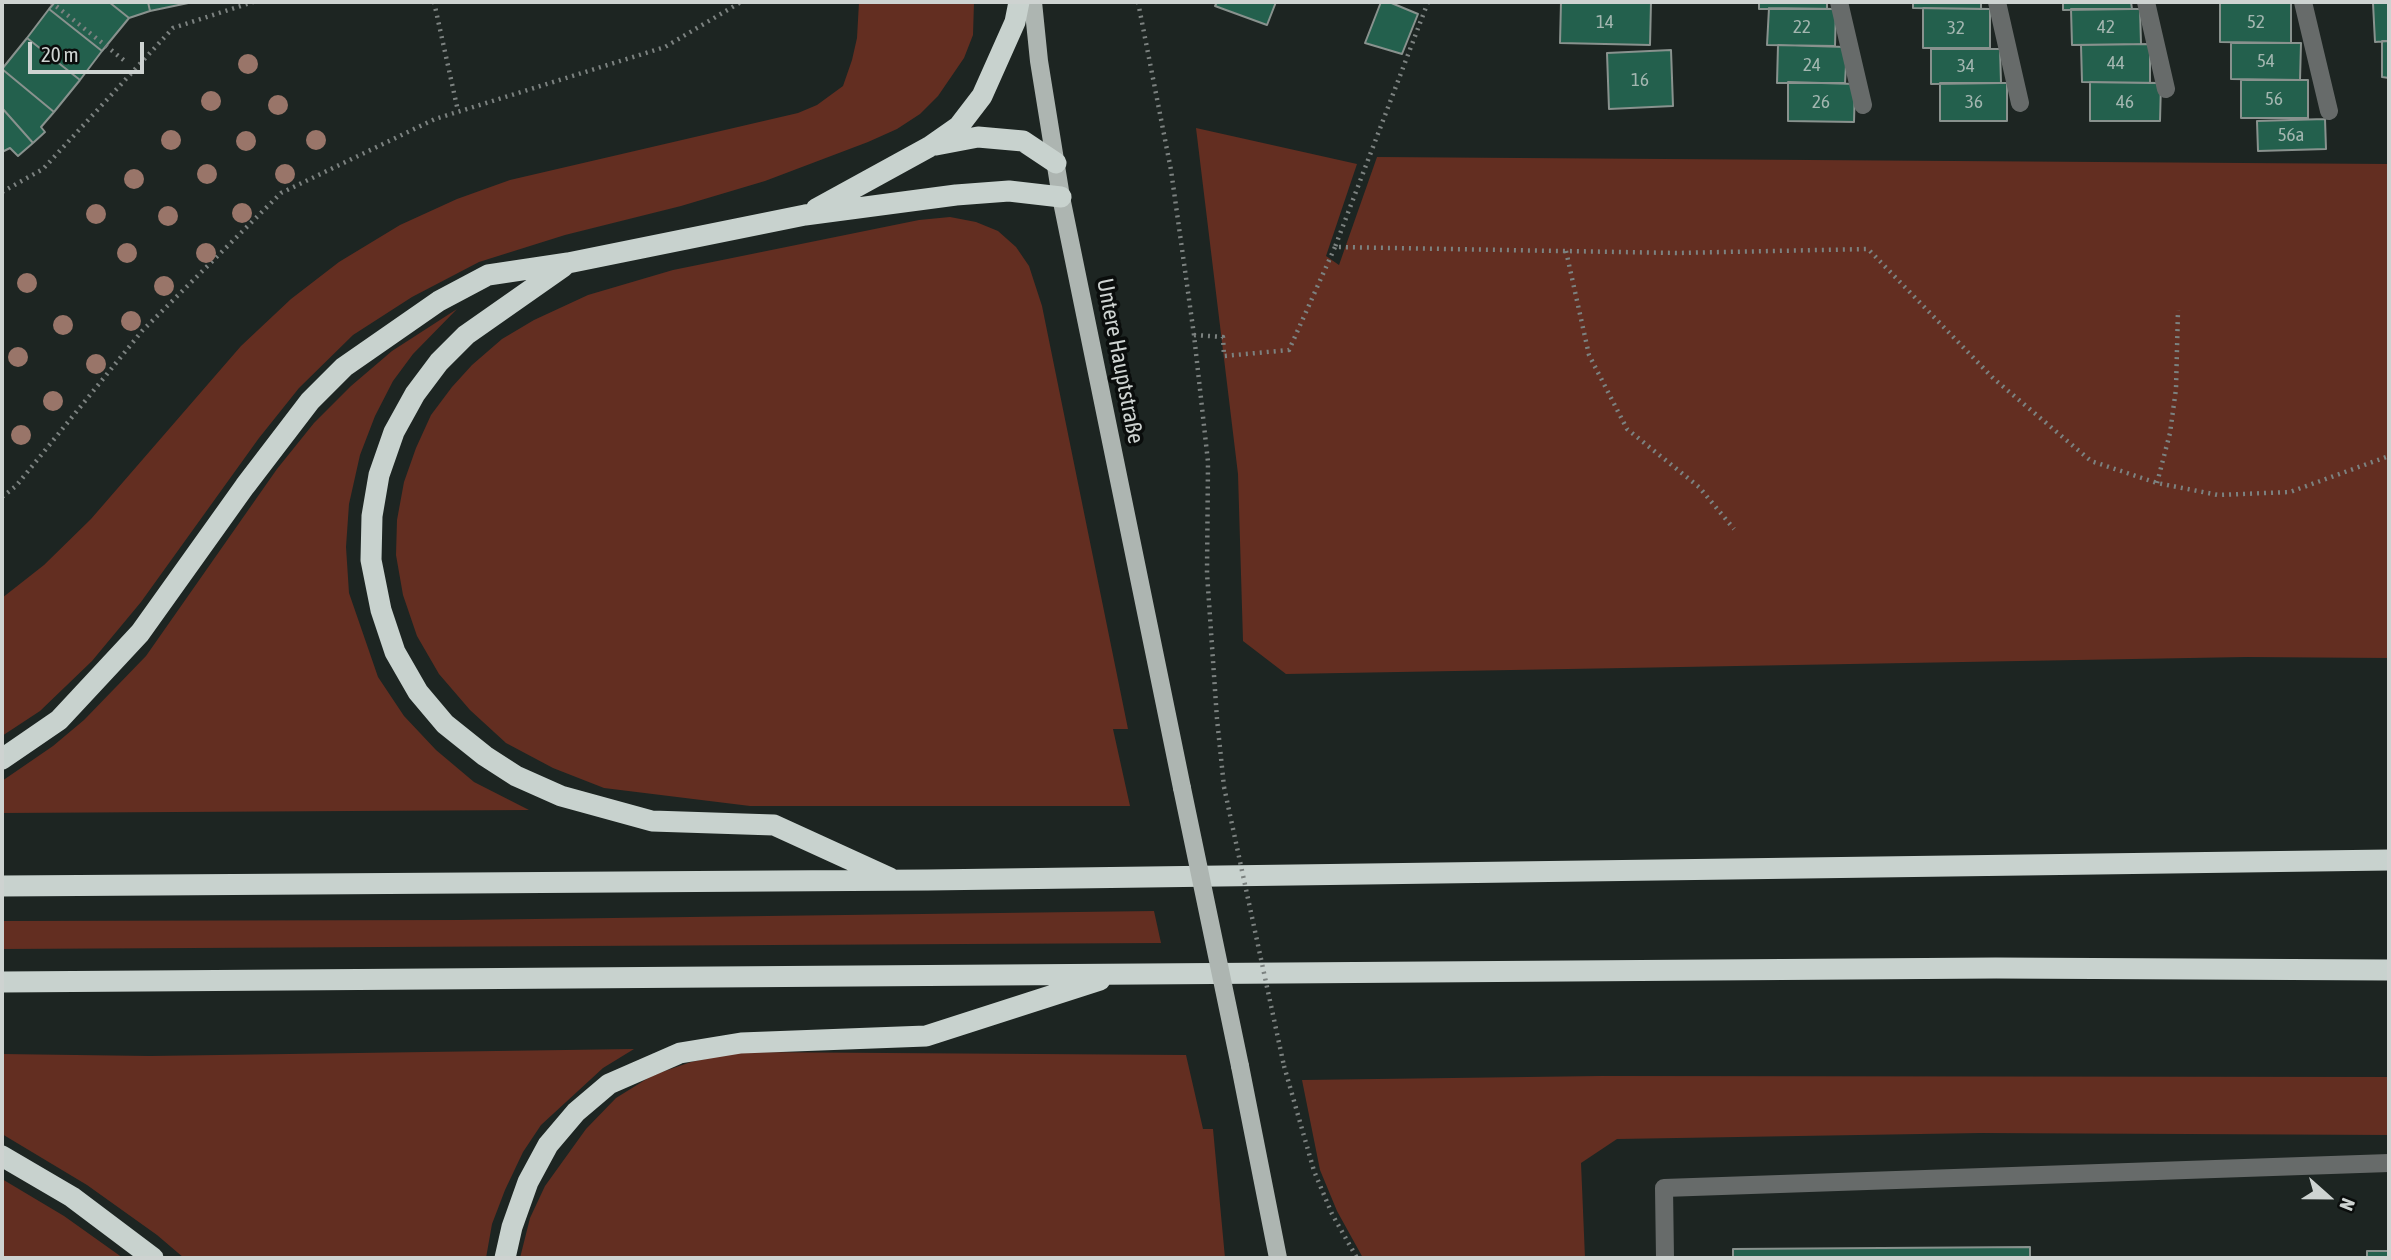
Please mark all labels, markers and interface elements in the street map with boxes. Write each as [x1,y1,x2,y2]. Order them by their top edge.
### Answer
house number: 14 [1596,11,1614,33]
house number: 52 [2247,11,2265,33]
house number: 22 [1793,16,1811,38]
house number: 42 [2097,16,2115,38]
house number: 32 [1947,17,1965,39]
scale bar [32,28,147,72]
text: 20 m [41,42,79,66]
house number: 54 [2257,50,2275,72]
house number: 44 [2107,52,2125,74]
house number: 24 [1803,54,1821,76]
house number: 34 [1957,55,1975,77]
house number: 16 [1631,69,1649,91]
house number: 56 [2265,88,2283,110]
house number: 26 [1812,91,1830,113]
house number: 36 [1965,91,1983,113]
house number: 46 [2116,91,2134,113]
house number: 56a [2278,124,2304,146]
street label: Untere Hauptstraße [1090,276,1150,446]
north arrow [2293,1162,2363,1232]
text: N [2335,1195,2360,1214]

